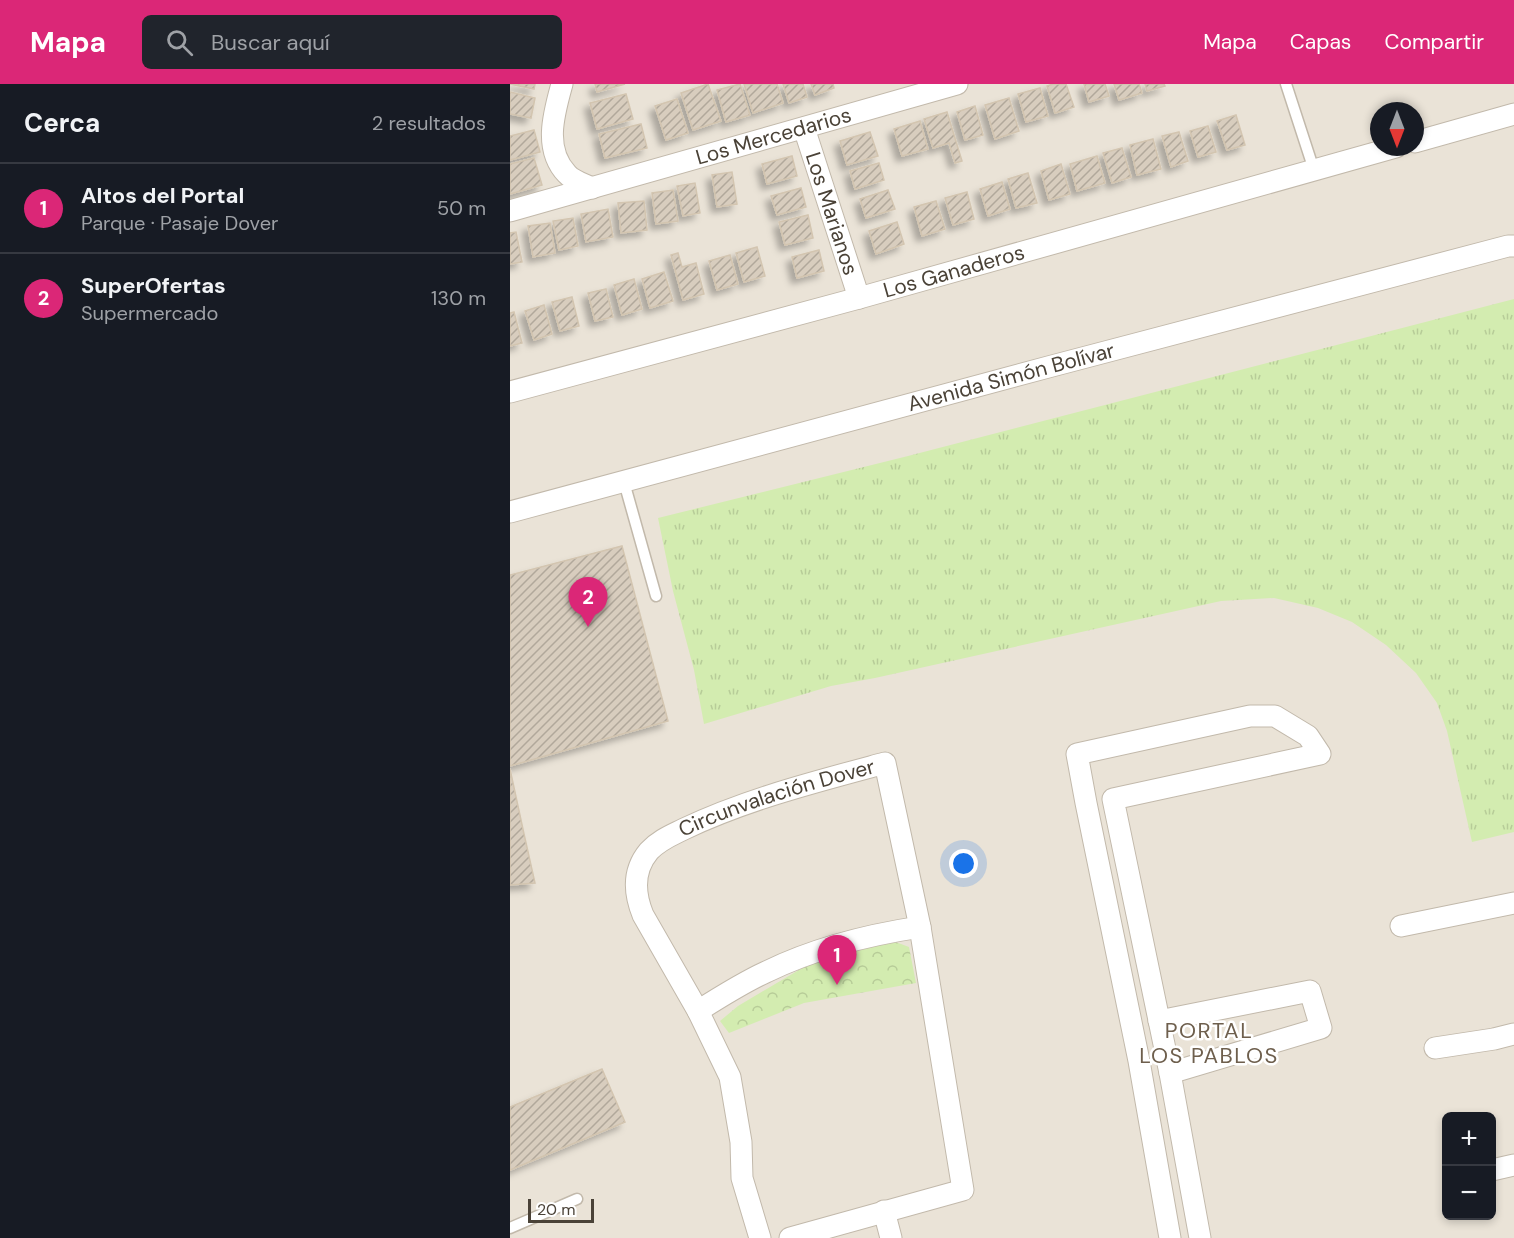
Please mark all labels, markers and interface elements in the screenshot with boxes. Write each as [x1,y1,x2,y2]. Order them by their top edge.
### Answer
search box [142,15,562,69]
text: Mapa [30,24,106,61]
icon: search [163,26,196,59]
text: Buscar aquí [211,28,330,57]
text: Mapa [1203,28,1257,56]
text: Capas [1290,28,1351,56]
text: Compartir [1384,28,1484,56]
street label: Los Mercedarios [692,101,855,172]
north arrow [1370,102,1424,156]
text: Cerca [24,106,100,140]
text: 2 resultados [372,110,486,136]
street label: Los Marianos [799,149,865,279]
text: Altos del Portal [81,181,244,210]
text: 1 [40,195,47,221]
text: 50 m [437,195,486,221]
text: Parque · Pasaje Dover [81,210,278,236]
street label: Los Ganaderos [880,238,1028,305]
text: SuperOfertas [81,271,226,300]
text: 2 [38,285,49,311]
text: 130 m [431,285,486,311]
text: Supermercado [81,300,218,326]
street label: Avenida Simón Bolívar [905,336,1118,418]
pin: 2 [568,578,608,627]
street label: Circunvalación Dover [674,752,878,844]
your location [949,849,978,878]
pin: 1 [818,936,856,985]
district label: PORTAL LOS PABLOS [1139,1016,1279,1070]
map controls [1442,1112,1496,1220]
button: + [1442,1112,1496,1166]
button: − [1442,1166,1496,1220]
scale bar [528,1196,594,1224]
text: 20 m [537,1199,576,1220]

